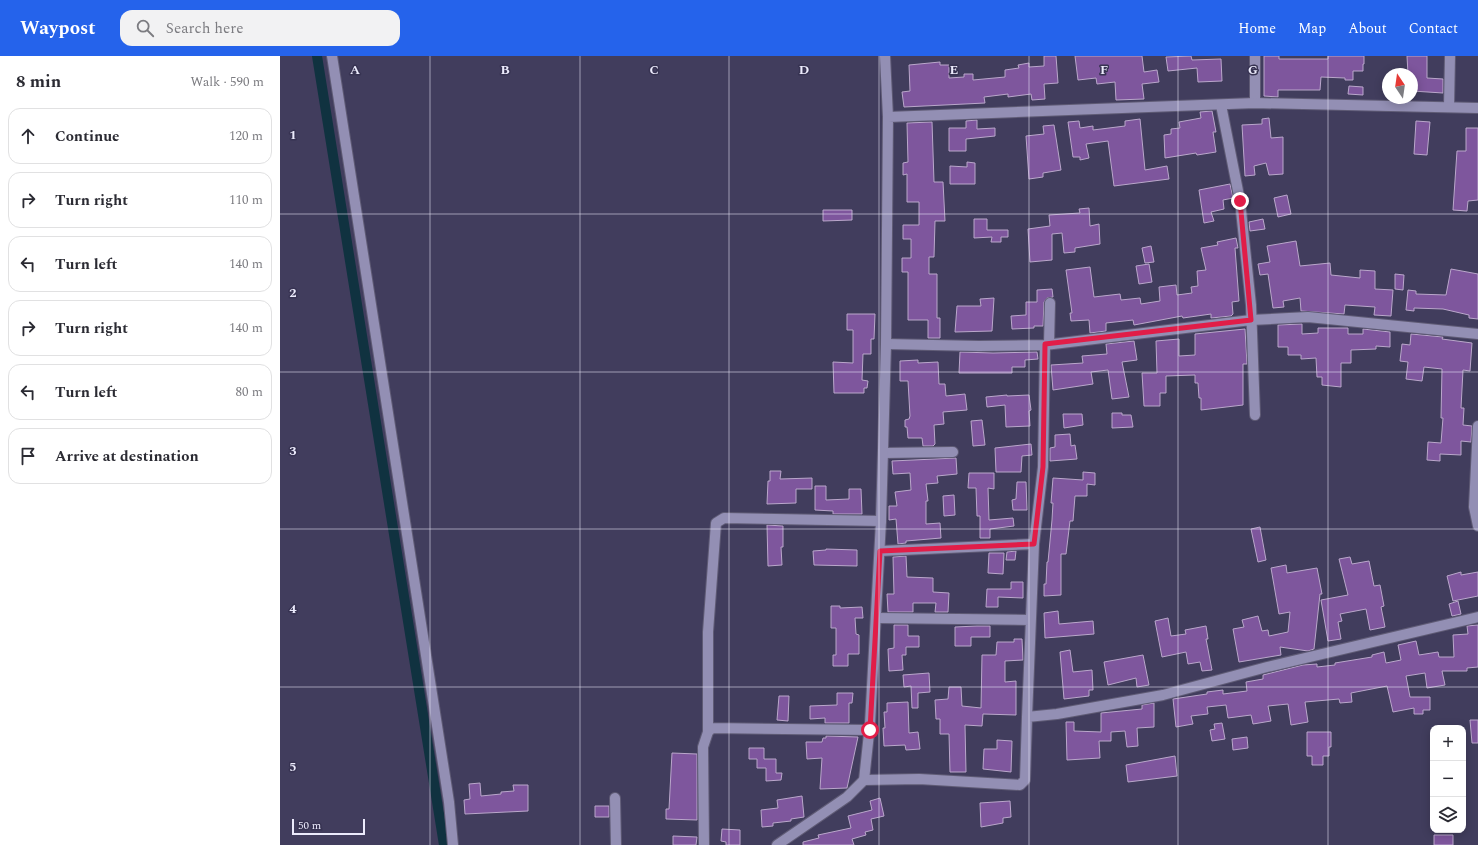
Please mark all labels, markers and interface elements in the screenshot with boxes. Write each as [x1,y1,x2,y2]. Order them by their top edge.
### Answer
search box [120,10,400,46]
text: Waypost [20,14,96,43]
icon: search [134,17,156,39]
text: Search here [166,17,243,40]
text: Home [1238,18,1276,39]
text: Map [1298,18,1326,39]
text: About [1348,18,1387,39]
text: Contact [1409,18,1458,39]
text: A [350,60,360,80]
text: B [500,60,510,80]
text: C [649,60,659,80]
text: D [799,60,809,80]
text: E [950,60,959,80]
text: F [1100,60,1108,80]
text: G [1248,60,1258,80]
north arrow [1382,68,1418,104]
text: 8 min [16,69,61,95]
text: Walk · 590 m [190,72,264,92]
icon: ahead [17,125,39,147]
text: Continue [55,125,120,148]
text: 1 [289,125,297,145]
text: 120 m [229,126,263,146]
icon: right [17,189,39,211]
text: Turn right [55,189,128,212]
text: 110 m [229,190,263,210]
route end [1231,192,1249,210]
icon: left [17,253,39,275]
text: Turn left [55,253,117,276]
text: 140 m [229,254,263,274]
text: 2 [289,283,297,303]
icon: right [17,317,39,339]
text: Turn right [55,317,128,340]
text: 140 m [229,318,263,338]
icon: left [17,381,39,403]
text: Turn left [55,381,117,404]
text: 80 m [236,382,263,402]
text: 3 [289,441,297,461]
icon: arrive [17,445,39,467]
text: Arrive at destination [55,445,199,468]
text: 4 [289,599,297,619]
route start [861,721,879,739]
map controls [1430,725,1466,833]
button: + [1430,725,1466,761]
text: 5 [289,757,297,777]
button: − [1430,761,1466,797]
button: layers [1430,797,1466,833]
scale bar [292,817,365,836]
text: 50 m [298,817,321,834]

